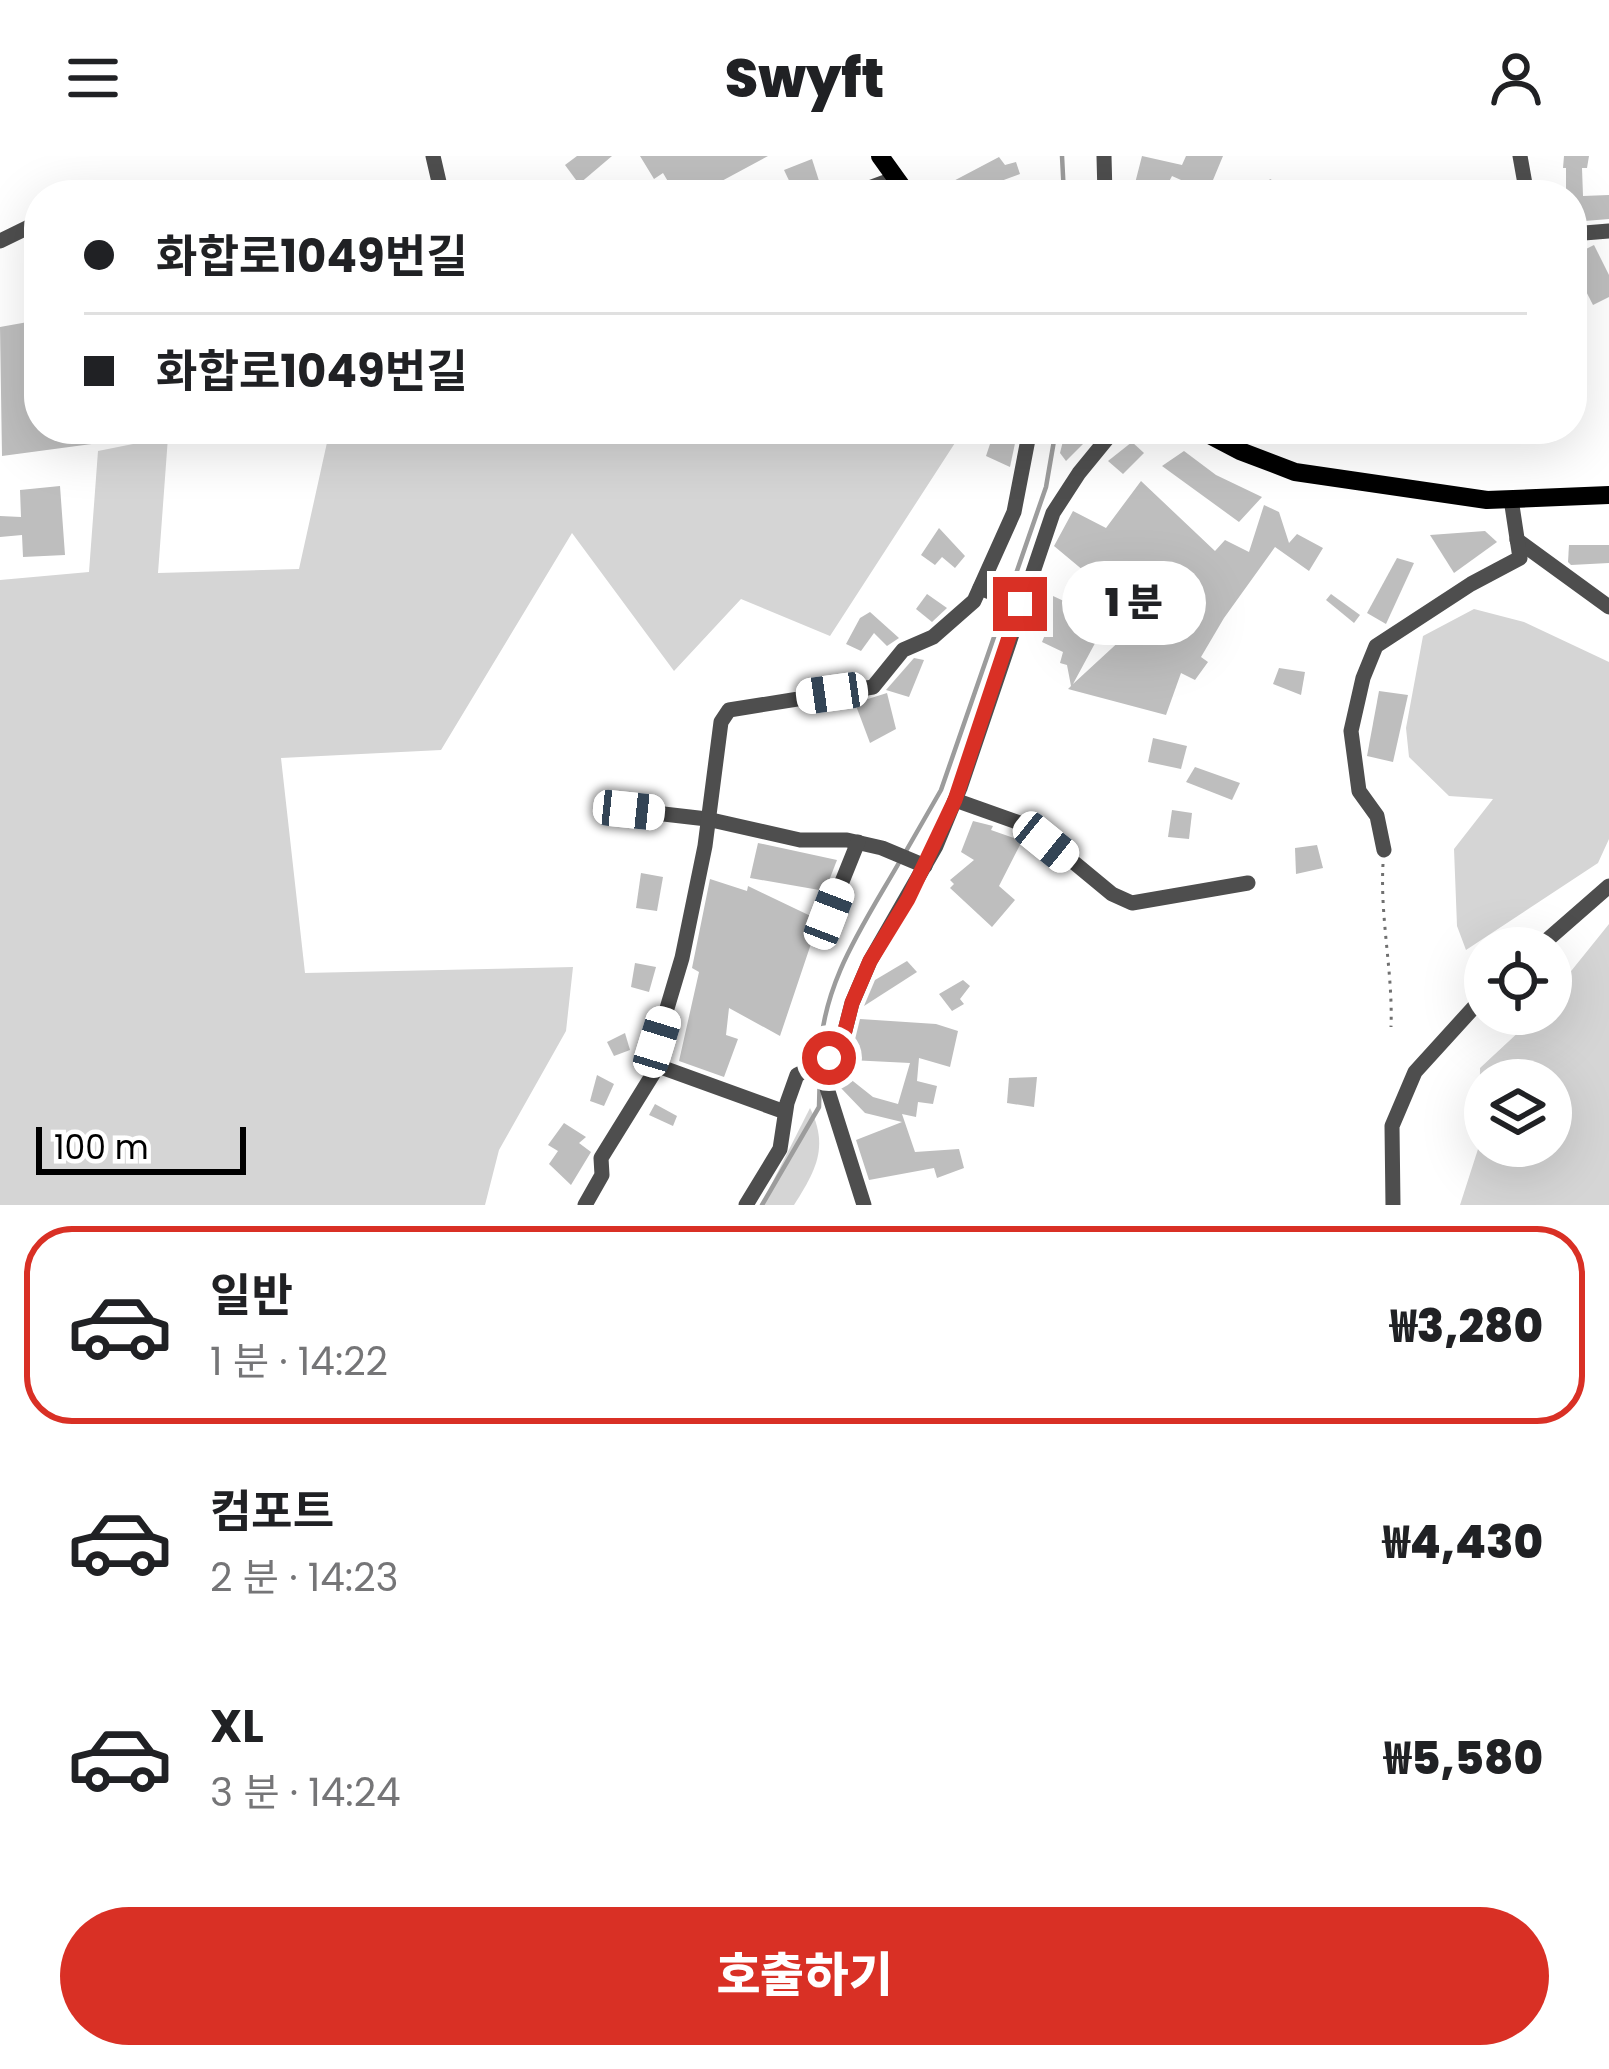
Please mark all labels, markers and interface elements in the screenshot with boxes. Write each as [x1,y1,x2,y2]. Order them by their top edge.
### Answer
text: Swyft [725,40,884,116]
icon: menu [60,45,126,111]
icon: person [1483,45,1549,111]
text: 화합로1049번길 [156,225,467,288]
text: 화합로1049번길 [156,340,467,403]
callout: 1 분 [1062,562,1206,646]
text: 1 분 [1105,575,1163,630]
route end [993,577,1047,631]
car [794,670,870,716]
car [591,788,667,832]
car [1007,805,1085,879]
car [799,874,859,954]
map controls [1464,927,1572,1167]
button: locate [1464,927,1572,1035]
car [629,1002,685,1082]
route start [802,1031,856,1085]
button: layers [1464,1059,1572,1167]
scale bar [36,1121,246,1174]
text: 100 m [54,1124,149,1171]
text: 일반 [210,1264,293,1327]
icon: car [66,1271,174,1379]
text: ₩3,280 [1390,1295,1543,1358]
text: 1 분 · 14:22 [210,1334,388,1389]
text: 컴포트 [210,1480,334,1543]
icon: car [66,1487,174,1595]
text: ₩4,430 [1383,1511,1543,1574]
text: 2 분 · 14:23 [210,1550,399,1605]
text: XL [210,1695,264,1758]
icon: car [66,1703,174,1811]
text: ₩5,580 [1384,1727,1543,1790]
text: 3 분 · 14:24 [210,1765,401,1820]
button: 호출하기 [60,1907,1549,2045]

